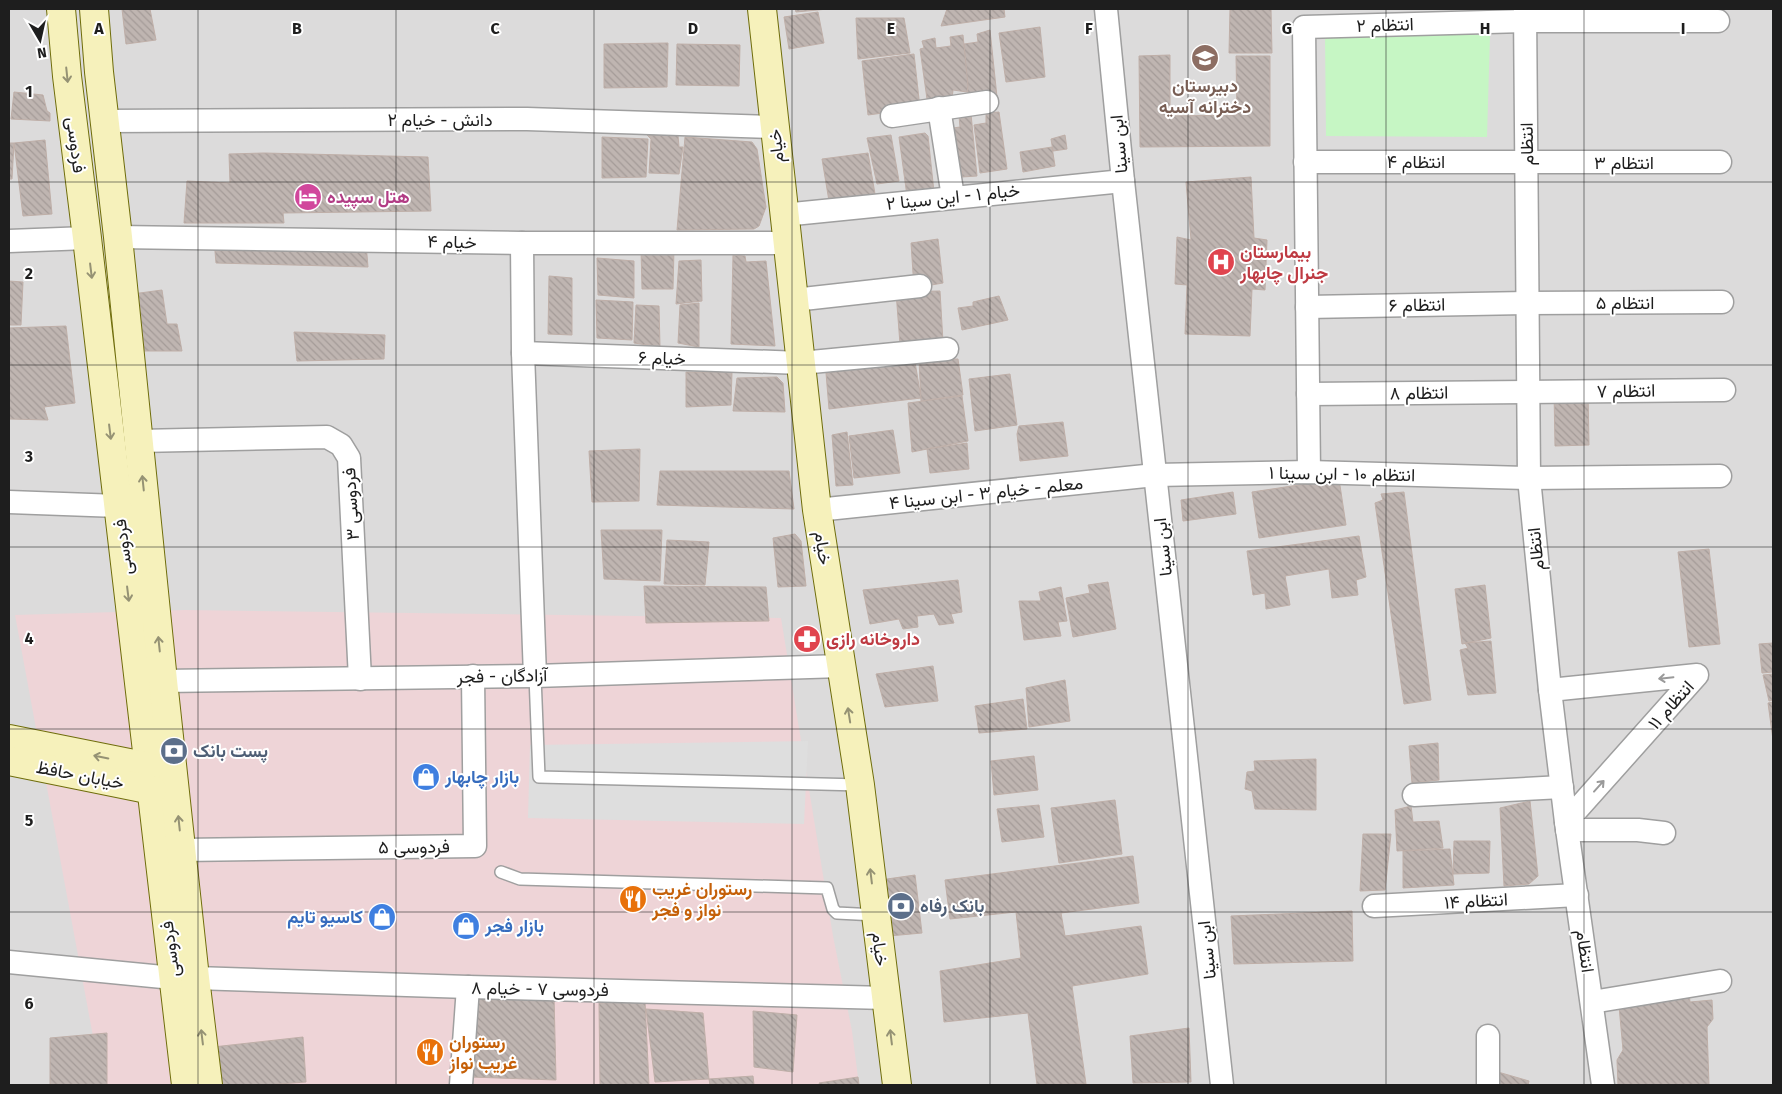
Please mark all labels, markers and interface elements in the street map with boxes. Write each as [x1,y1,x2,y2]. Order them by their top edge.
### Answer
street label: انتظام ۲ [1356,13,1414,38]
north arrow [15,15,65,65]
text: A [93,19,104,38]
text: B [292,19,302,38]
text: C [490,19,500,38]
text: D [688,19,698,38]
text: E [887,19,895,38]
text: F [1085,19,1093,38]
text: G [1282,19,1292,38]
text: H [1480,19,1490,38]
text: I [1681,19,1685,38]
text: N [36,43,48,61]
school or university icon: دبیرستان دخترانه آسیه [1190,43,1220,73]
one-way arrow [62,66,72,82]
place label: دبیرستان دخترانه آسیه [1159,75,1251,118]
text: 1 [25,82,33,101]
street label: دانش - خیام ۲ [387,109,493,132]
street label: ابن سینا [1105,114,1133,174]
street label: فردوسی [62,116,90,174]
street label: انتظام [1516,122,1539,166]
street label: خیام [763,128,790,164]
street label: انتظام ۴ [1387,151,1445,174]
street label: انتظام ۳ [1594,152,1654,175]
street label: خیام ۱ - این سینا ۲ [885,179,1021,216]
hotel icon: هتل سپیده [293,182,323,212]
place label: هتل سپیده [327,186,410,209]
street label: خیام ۴ [427,231,477,254]
place label: بیمارستان جنرال چابهار [1239,241,1328,285]
hospital icon: بیمارستان جنرال چابهار [1206,247,1236,277]
one-way arrow [86,262,96,278]
text: 2 [25,264,33,283]
street label: انتظام ۵ [1596,292,1654,315]
street label: انتظام ۶ [1388,294,1446,317]
street label: خیام ۶ [638,346,686,371]
street label: انتظام ۷ [1596,379,1656,404]
street label: انتظام ۸ [1389,381,1449,406]
one-way arrow [105,424,115,440]
text: 3 [24,447,33,466]
street label: انتظام ۱۰ - ابن سینا ۱ [1269,462,1415,487]
street label: فردوسی ۳ [338,467,364,541]
street label: معلم - خیام ۳ - ابن سینا ۴ [888,472,1084,515]
one-way arrow [138,475,148,491]
street label: ابن سینا [1149,517,1177,577]
street label: فردوسی [109,518,137,576]
street label: انتظام [1523,526,1550,572]
street label: خیام [808,529,837,567]
one-way arrow [123,585,133,601]
pharmacy icon: داروخانه رازی [792,624,822,654]
place label: داروخانه رازی [826,628,920,650]
text: 4 [24,629,34,648]
one-way arrow [154,636,164,652]
street label: آزادگان - فجر [455,664,549,688]
one-way arrow [1658,674,1674,683]
street label: انتظام ۱۱ [1643,676,1699,735]
one-way arrow [844,707,854,723]
bank icon: پست بانک [159,736,189,766]
place label: پست بانک [193,740,268,763]
one-way arrow [93,752,109,761]
street label: خیابان حافظ [34,756,126,794]
shop icon: بازار چابهار [411,762,441,792]
place label: بازار چابهار [444,766,519,789]
one-way arrow [1593,779,1605,792]
text: 5 [25,811,34,830]
one-way arrow [174,815,184,831]
street label: فردوسی ۵ [378,835,450,859]
one-way arrow [866,868,876,884]
place label: رستوران غریب نواز و فجر [651,878,752,921]
restaurant icon: رستوران غریب نواز و فجر [618,884,648,914]
street label: انتظام ۱۴ [1444,888,1508,915]
bank icon: بانک رفاه [886,891,916,921]
place label: بانک رفاه [920,895,985,917]
shop icon: کاسیو تایم [367,902,397,932]
place label: کاسیو تایم [287,906,363,929]
shop icon: بازار فجر [451,911,481,941]
place label: بازار فجر [484,915,544,937]
street label: فردوسی [156,920,184,978]
street label: ابن سینا [1193,920,1221,980]
street label: انتظام [1570,928,1599,974]
street label: خیام [866,931,893,967]
street label: فردوسی ۷ - خیام ۸ [471,977,609,1002]
text: 6 [24,994,34,1013]
one-way arrow [197,1029,207,1045]
one-way arrow [886,1029,896,1045]
place label: رستوران غریب نواز [448,1031,517,1074]
restaurant icon: رستوران غریب نواز [415,1037,445,1067]

